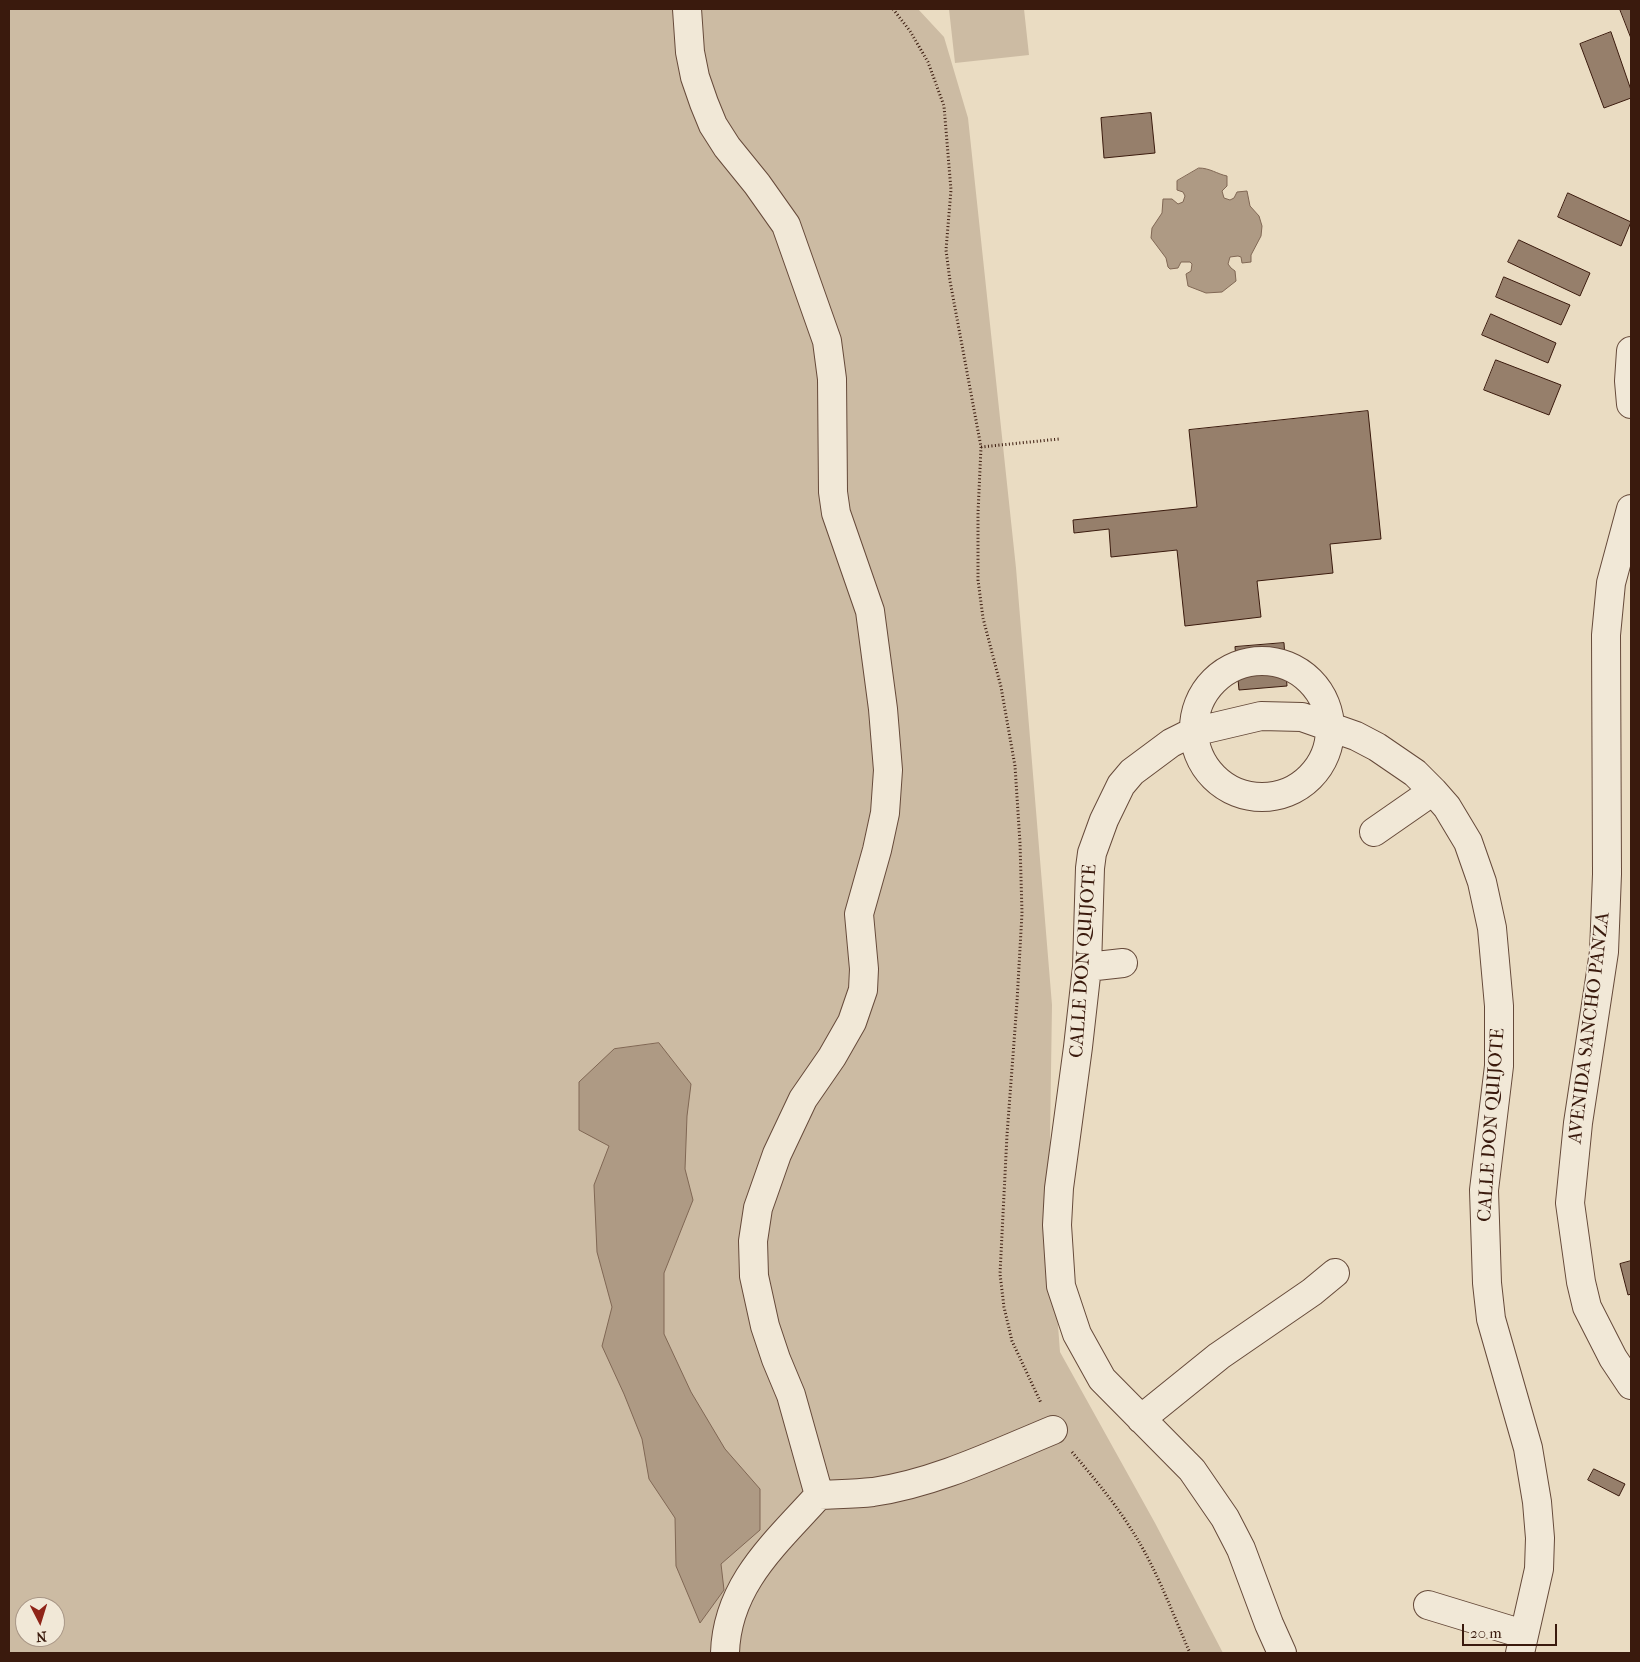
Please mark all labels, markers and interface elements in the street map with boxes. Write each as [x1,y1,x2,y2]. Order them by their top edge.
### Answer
street label: CALLE DON QUIJOTE [1066,863,1102,1059]
street label: AVENIDA SANCHO PANZA [1564,911,1616,1145]
street label: CALLE DON QUIJOTE [1474,1027,1510,1223]
north arrow [15,1597,65,1647]
scale bar [1465,1614,1560,1646]
text: 20 m [1470,1624,1502,1642]
text: N [35,1628,47,1645]

